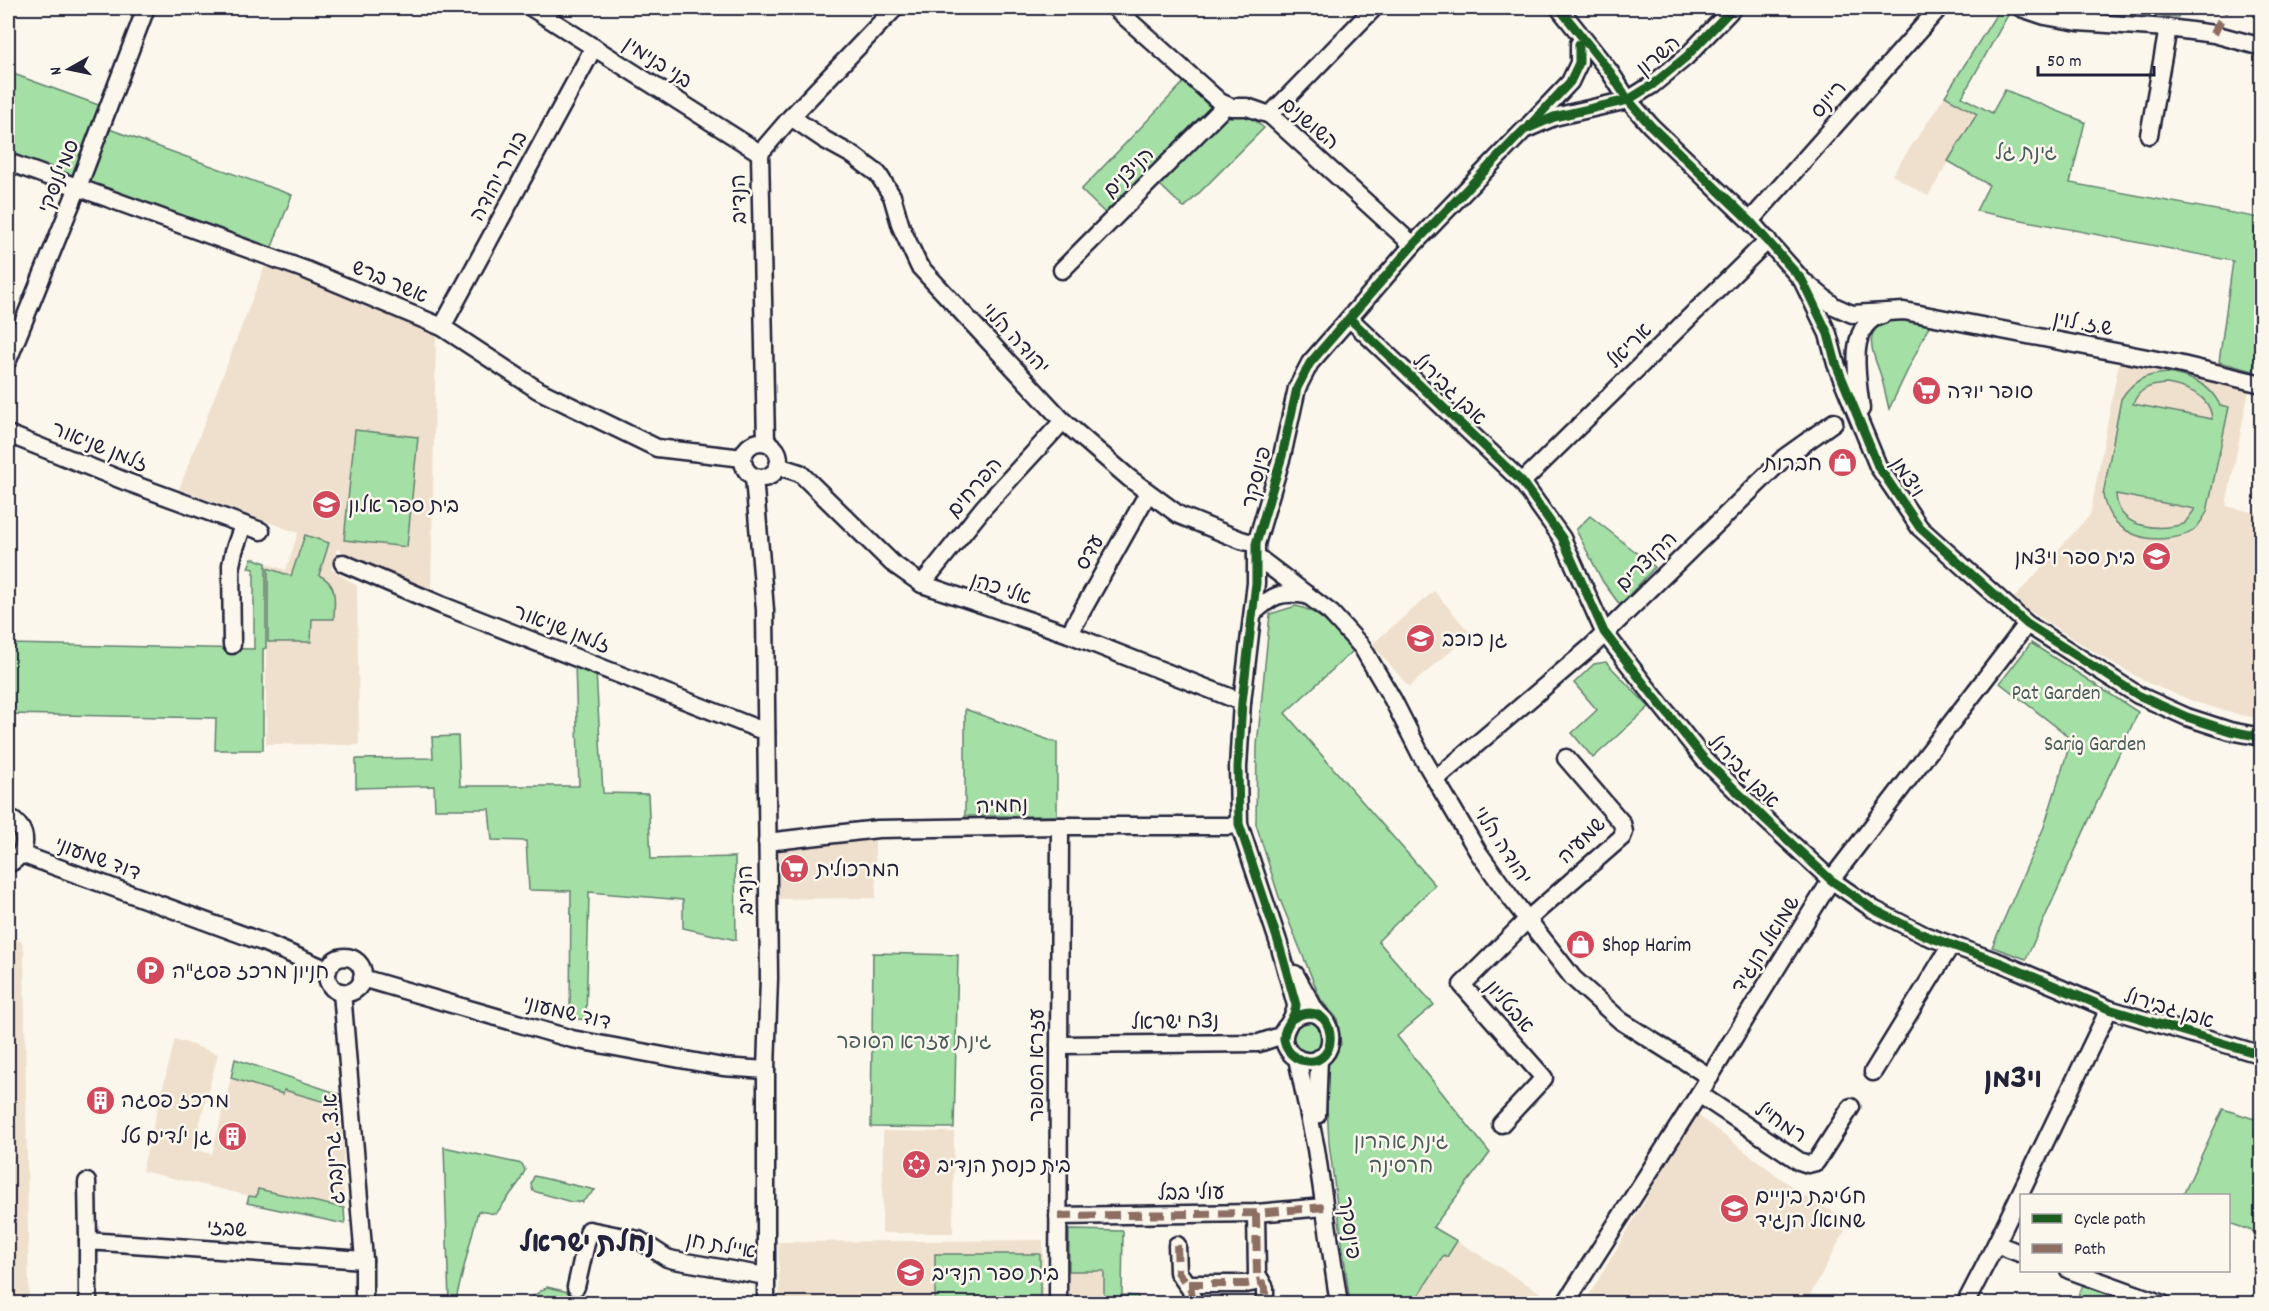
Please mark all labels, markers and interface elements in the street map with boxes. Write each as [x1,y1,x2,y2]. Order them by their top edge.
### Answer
street label: השרון [1631,30,1689,85]
street label: בני בנימין [616,31,697,98]
north arrow [39,39,99,99]
scale bar [2038,39,2154,77]
text: 50 m [2047,50,2082,75]
text: N [45,65,69,77]
street label: ריינס [1805,75,1855,127]
street label: השושנים [1272,91,1344,159]
street label: בורר יהודה [464,127,537,228]
street label: סמילנסקי [32,136,89,218]
park label: גינת גל [1995,140,2057,170]
street label: הניצנים [1098,142,1163,207]
street label: הנדיב [726,174,756,224]
street label: אשר ברש [346,254,431,313]
street label: יהודה הלוי [973,297,1055,383]
street label: ש.ז. לוין [2050,306,2115,346]
street label: אריאל [1602,318,1661,377]
street label: אבן גבירול [1404,348,1492,434]
supermarket icon: סופר יודה [1910,375,1942,407]
place label: סופר יודה [1947,379,2033,409]
street label: זלמן שניאור [46,416,152,482]
street label: פינסקר [1236,443,1282,512]
shop icon: חברות [1827,447,1859,479]
place label: חברות [1761,451,1822,481]
street label: הפרחים [941,452,1011,526]
street label: ויצמן [1881,452,1930,505]
school or university icon: בית ספר אלון [311,489,343,521]
place label: בית ספר אלון [348,493,459,523]
street label: הקוצרים [1611,526,1686,600]
street label: עדס [1070,530,1114,577]
school or university icon: בית ספר ויצמן [2140,541,2172,573]
place label: בית ספר ויצמן [2015,545,2135,575]
street label: אלי כהן [966,567,1034,615]
street label: זלמן שניאור [508,598,614,663]
school or university icon: גן כוכב [1405,623,1437,655]
place label: גן כוכב [1442,627,1508,657]
park label: Pat Garden [2012,680,2100,710]
street label: אבן גבירול [1699,729,1785,817]
park label: Sarig Garden [2044,731,2146,761]
street label: נחמיה [975,792,1029,824]
street label: יהודה הלוי [1464,801,1537,892]
street label: שמעיה [1552,812,1614,873]
street label: דוד שמעוני [50,831,144,890]
supermarket icon: המרכולית [779,853,811,885]
place label: המרכולית [815,857,900,887]
street label: הנדיב [733,865,763,915]
street label: שמואל הנגיד [1726,891,1810,1000]
shop icon: Shop Harim [1565,928,1597,960]
place label: Shop Harim [1602,932,1691,962]
parking icon: חניון מרכז פסג"ה [135,955,167,987]
place label: חניון מרכז פסג"ה [172,959,329,989]
street label: אבטליון [1476,975,1539,1041]
street label: אבן גבירול [2119,983,2217,1039]
street label: דוד שמעוני [519,990,613,1040]
street label: עזרא הסופר [1024,1008,1054,1122]
street label: נצח ישראל [1131,1008,1219,1040]
park label: גינת עזרא הסופר [836,1029,992,1059]
district label: ויצמן [1984,1062,2042,1101]
building icon: מרכז פסגה [84,1084,116,1116]
place label: מרכז פסגה [121,1088,229,1118]
street label: א.צ. גרינברג [317,1092,355,1205]
street label: רמח"ל [1748,1097,1811,1152]
building icon: גן ילדים טל [217,1120,249,1152]
place label: גן ילדים טל [121,1124,212,1154]
park label: גינת אהרון חרסינה [1354,1129,1448,1183]
synagogue icon: בית כנסת הנדיב [900,1149,932,1181]
place label: בית כנסת הנדיב [937,1153,1071,1183]
street label: עולי בבל [1157,1179,1225,1211]
place label: חטיבת ביניים שמואל הנגיד [1755,1184,1866,1238]
school or university icon: חטיבת ביניים שמואל הנגיד [1718,1192,1750,1224]
legend [2020,1194,2230,1272]
street label: פינסקר [1328,1195,1366,1262]
text: Cycle path [2074,1208,2145,1233]
street label: שבזי [206,1215,248,1247]
district label: נחלת ישראל [519,1226,655,1265]
street label: איילת חן [683,1227,758,1269]
text: Path [2074,1238,2106,1263]
school or university icon: בית ספר הנדיב [895,1257,927,1289]
place label: בית ספר הנדיב [932,1261,1059,1291]

